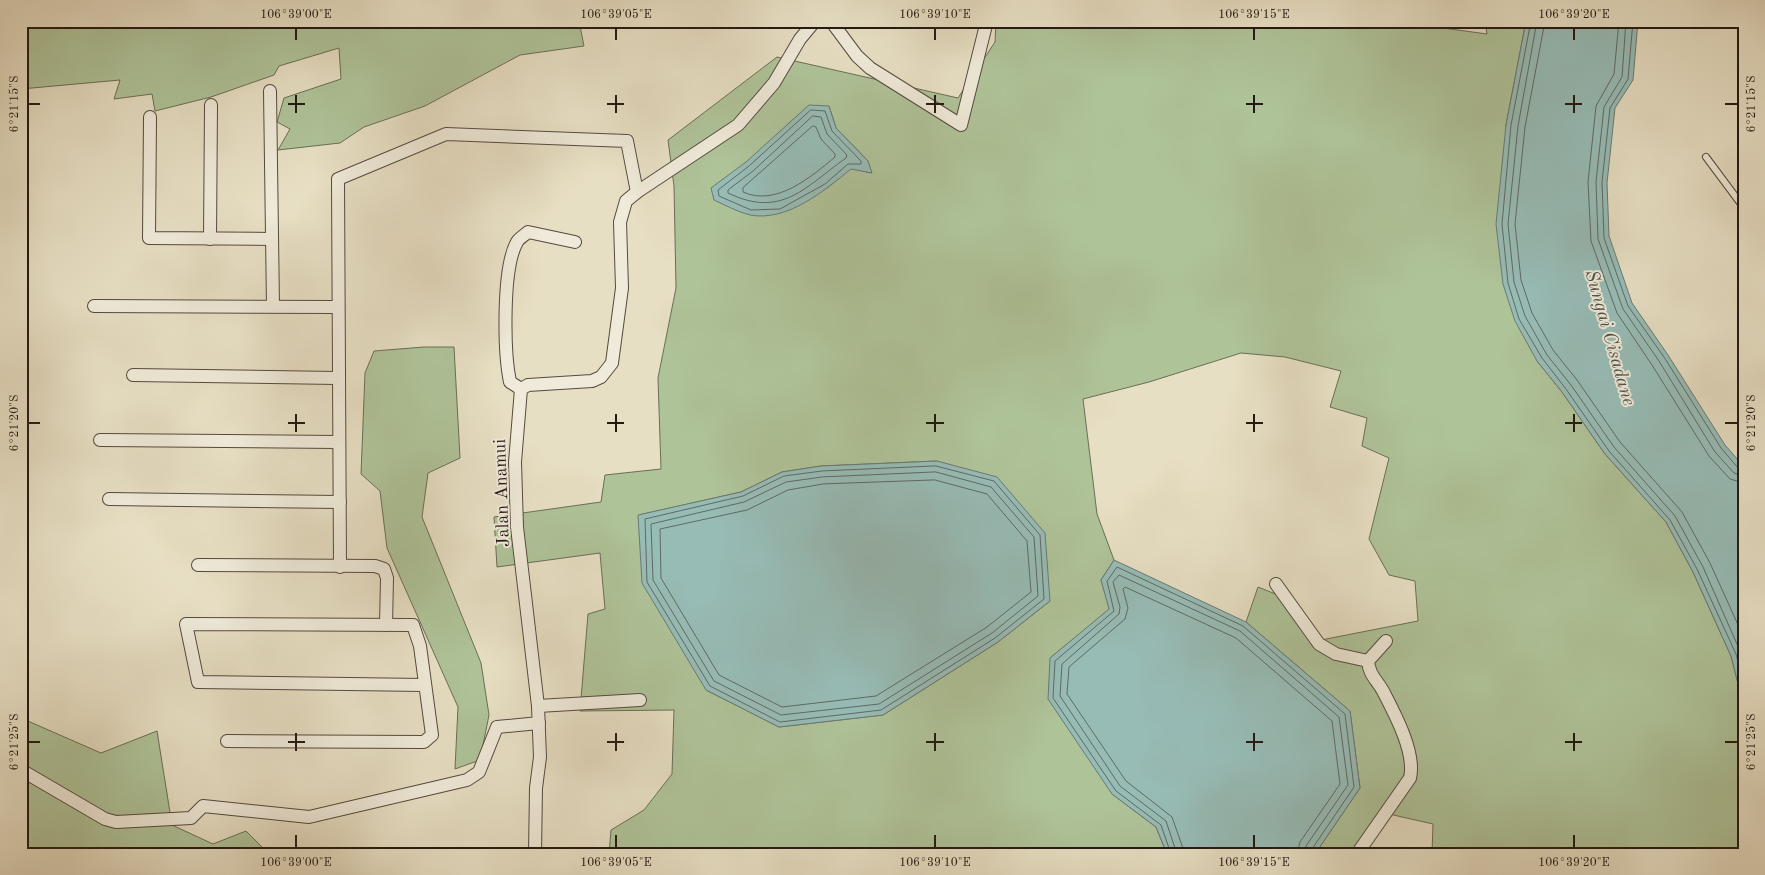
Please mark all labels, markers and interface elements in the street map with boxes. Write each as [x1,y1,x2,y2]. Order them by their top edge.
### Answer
text: 106°39'05"E [580,8,652,21]
text: 106°39'15"E [1218,8,1290,21]
text: 106°39'00"E [260,9,332,21]
text: 106°39'10"E [899,9,971,21]
text: 106°39'20"E [1538,9,1610,21]
text: 6°21'15"S [8,76,21,132]
text: 6°21'15"S [1745,76,1758,132]
water label: Sungai Cisadane [1580,268,1638,408]
text: 6°21'20"S [9,395,21,451]
text: 6°21'20"S [1746,395,1758,451]
street label: Jalan Anamui [491,438,513,547]
text: 6°21'25"S [8,714,21,770]
text: 6°21'25"S [1745,714,1758,770]
text: 106°39'05"E [580,856,652,869]
text: 106°39'15"E [1218,856,1290,869]
text: 106°39'00"E [260,857,332,869]
text: 106°39'10"E [899,857,971,869]
text: 106°39'20"E [1538,857,1610,869]

